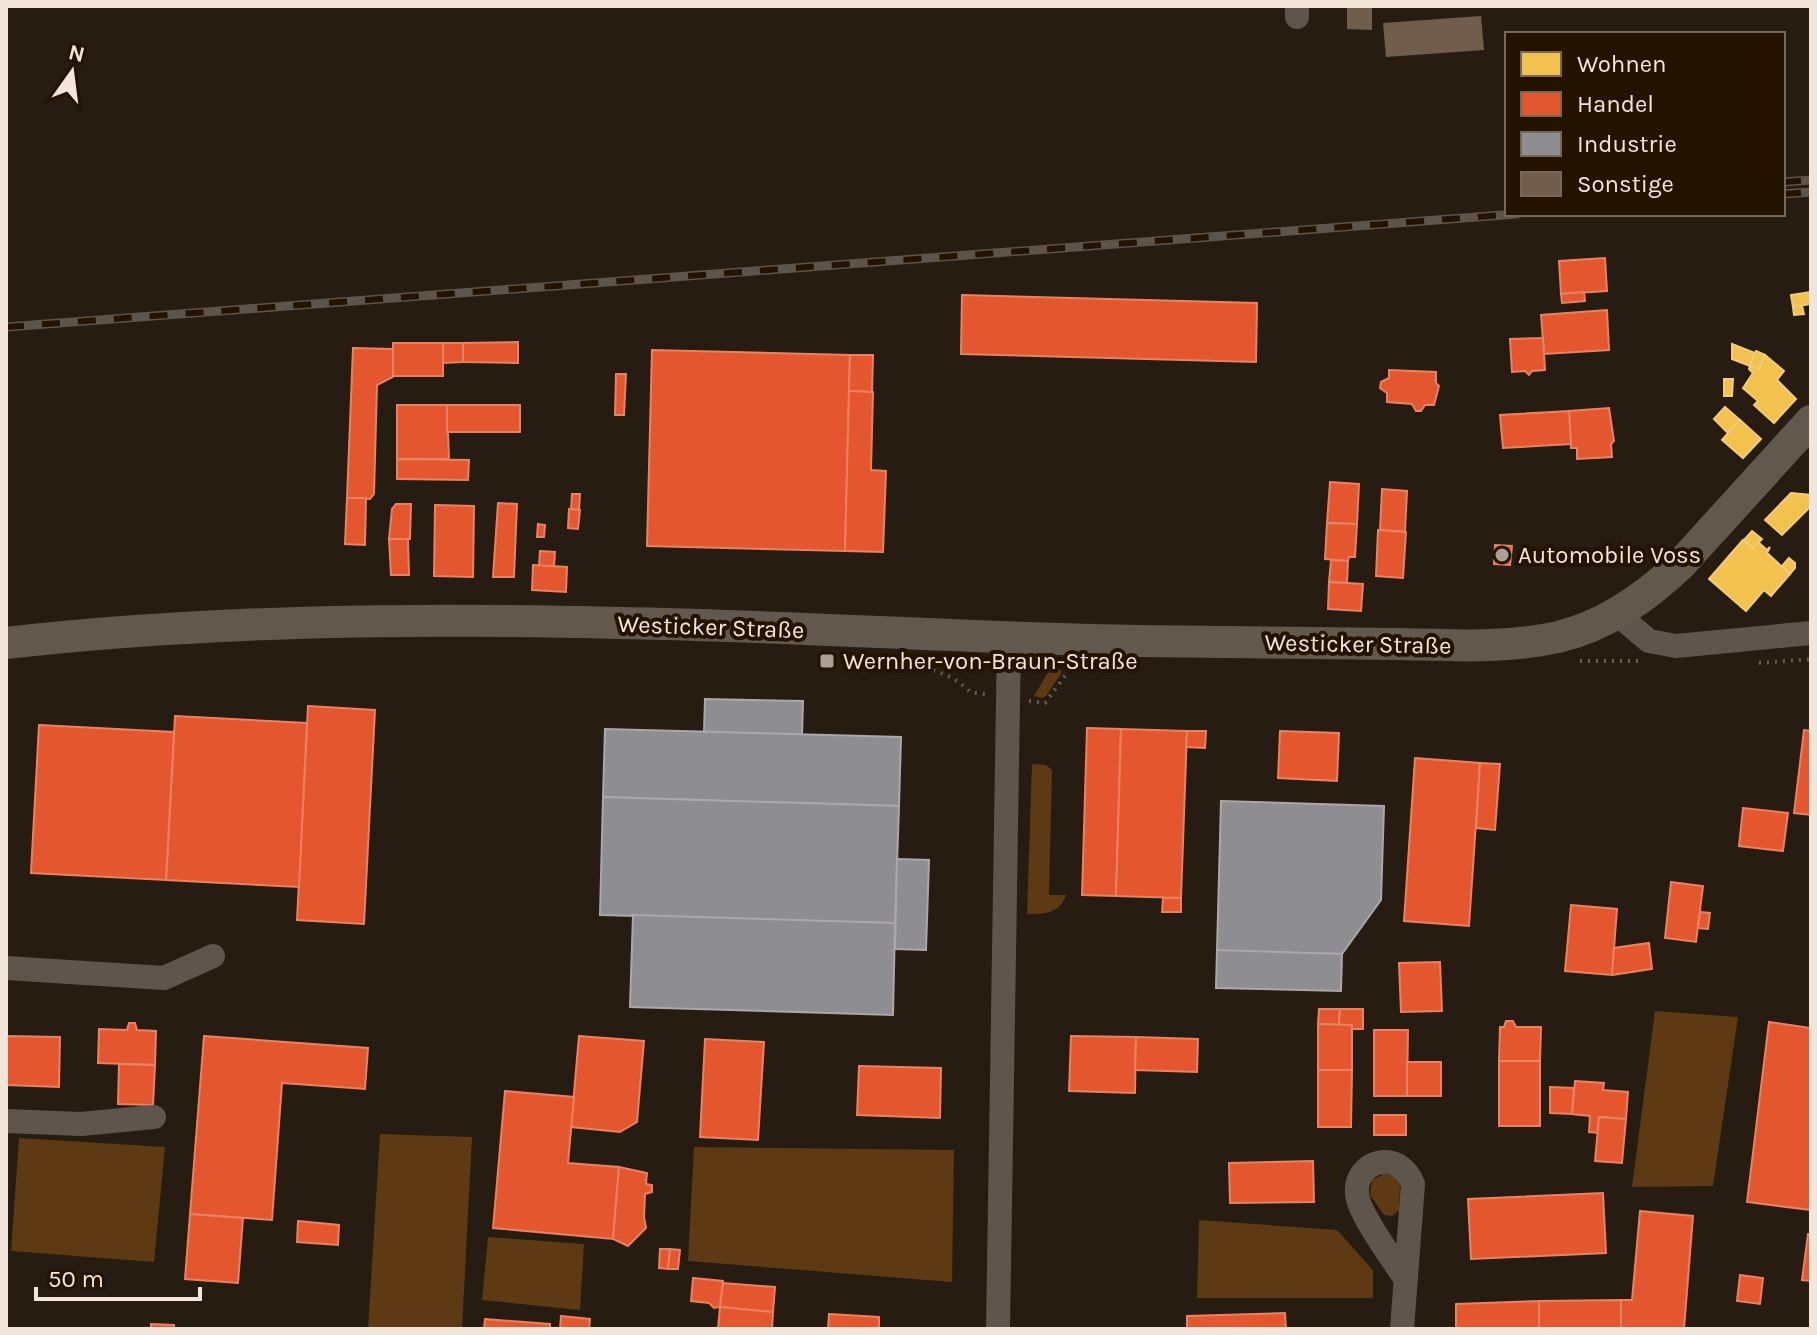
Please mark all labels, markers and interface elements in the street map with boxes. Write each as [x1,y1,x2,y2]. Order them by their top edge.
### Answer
north arrow [32,32,112,112]
legend [1505,32,1785,216]
text: N [66,39,87,68]
text: Wohnen [1577,50,1667,78]
text: Handel [1577,90,1654,118]
text: Industrie [1577,130,1677,158]
text: Sonstige [1577,170,1674,198]
place label: Automobile Voss [1518,541,1701,569]
marker: Automobile Voss [1493,546,1511,564]
street label: Westicker Straße [617,610,805,644]
street label: Westicker Straße [1264,628,1452,660]
place label: Wernher-von-Braun-Straße [843,647,1138,675]
marker: Wernher-von-Braun-Straße [818,652,836,670]
scale bar [36,1251,200,1301]
text: 50 m [48,1265,104,1293]

